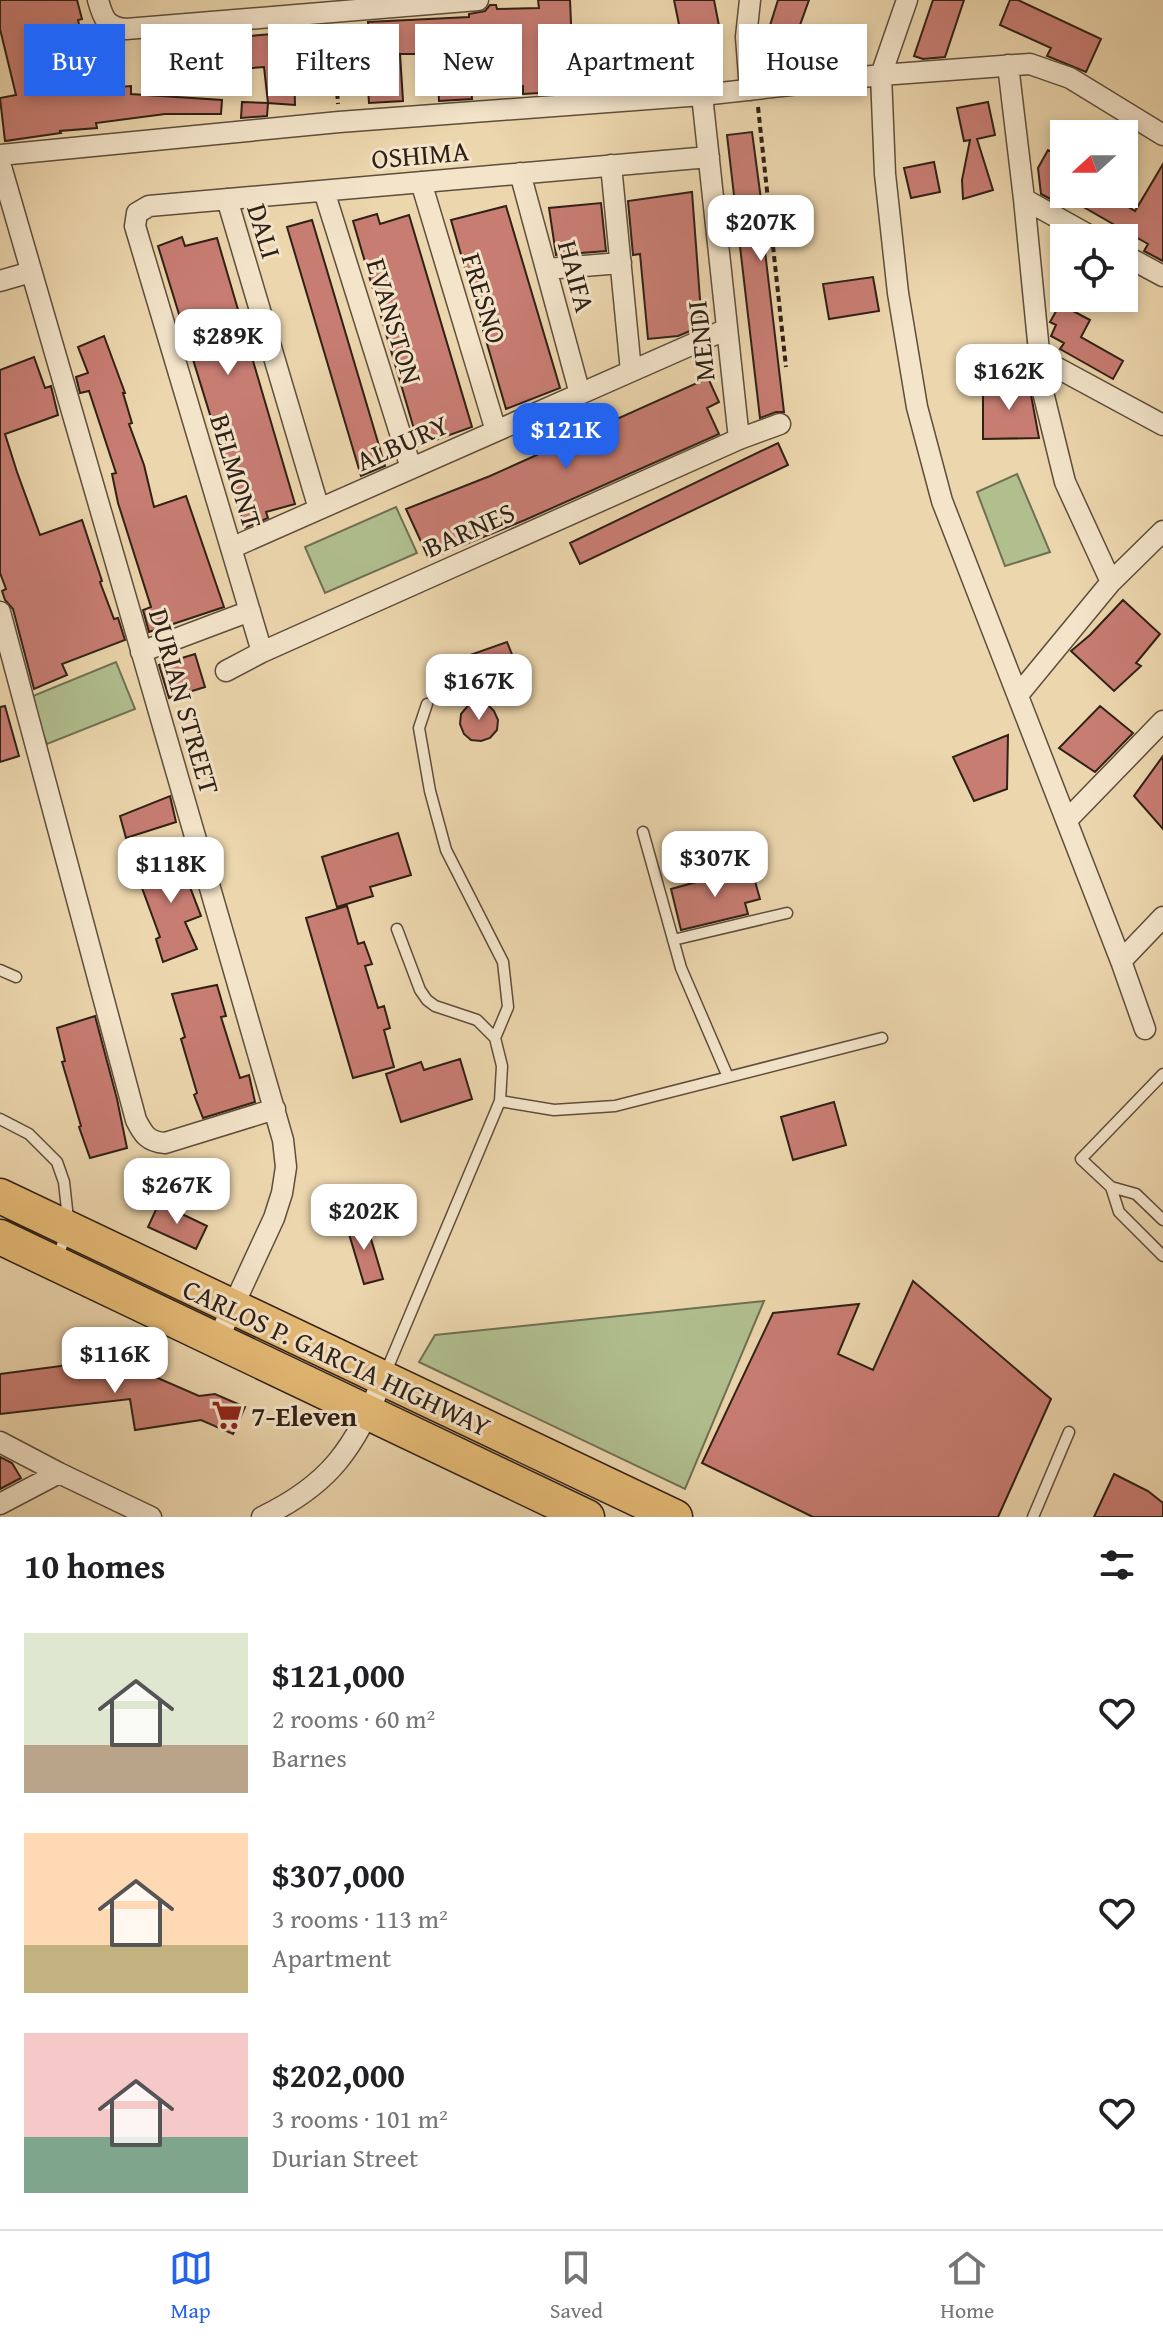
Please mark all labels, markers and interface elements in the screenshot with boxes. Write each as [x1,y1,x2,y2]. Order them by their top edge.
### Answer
chip: Buy [24,24,125,96]
chip: Rent [141,24,252,96]
chip: Filters [268,24,399,96]
chip: New [415,24,522,96]
chip: Apartment [538,24,723,96]
chip: House [739,24,867,96]
north arrow [1050,120,1138,208]
map controls [1050,120,1138,312]
street label: OSHIMA [369,129,471,179]
pin: $207K [705,195,817,263]
street label: DALI [237,198,293,264]
text: $207K [726,201,796,240]
button: locate [1050,224,1138,312]
street label: HAIFA [548,236,606,316]
street label: FRESNO [452,248,518,348]
street label: EVANSTON [356,253,434,389]
street label: MENDI [675,299,725,383]
pin: $289K [172,309,284,377]
text: $289K [193,315,263,354]
pin: $162K [953,344,1065,412]
text: $162K [974,350,1044,389]
street label: ALBURY [349,403,455,481]
pin: $121K [510,403,622,471]
street label: BELMONT [200,409,274,534]
text: $121K [531,409,601,448]
street label: BARNES [417,491,521,567]
street label: DURIAN STREET [139,603,231,799]
pin: $167K [423,654,535,722]
text: $167K [444,660,514,699]
pin: $307K [659,831,771,899]
pin: $118K [115,837,227,905]
text: $307K [680,837,750,876]
text: $118K [136,843,206,882]
pin: $267K [121,1158,233,1226]
text: $267K [142,1164,212,1203]
pin: $202K [308,1184,420,1252]
text: $202K [329,1190,399,1229]
street label: CARLOS P. GARCIA HIGHWAY [176,1268,498,1446]
pin: $116K [59,1327,171,1395]
text: $116K [80,1333,150,1372]
place label: 7-Eleven [251,1395,357,1436]
supermarket icon: 7-Eleven [210,1398,244,1432]
text: 10 homes [24,1541,165,1590]
icon: filters [1095,1543,1139,1587]
text: $121,000 [272,1650,405,1699]
icon: home [88,1665,184,1761]
icon: heart [1095,1691,1139,1735]
text: 2 rooms · 60 m² [272,1699,435,1738]
text: Barnes [272,1738,347,1777]
text: $307,000 [272,1850,405,1899]
icon: home [88,1865,184,1961]
icon: heart [1095,1891,1139,1935]
text: 3 rooms · 113 m² [272,1899,448,1938]
text: Apartment [272,1938,391,1977]
text: $202,000 [272,2050,405,2099]
icon: home [88,2065,184,2161]
icon: heart [1095,2091,1139,2135]
text: 3 rooms · 101 m² [272,2099,448,2138]
text: Durian Street [272,2138,418,2177]
tab: Map [169,2246,213,2326]
tab: Saved [550,2246,603,2326]
tab: Home [940,2246,994,2326]

